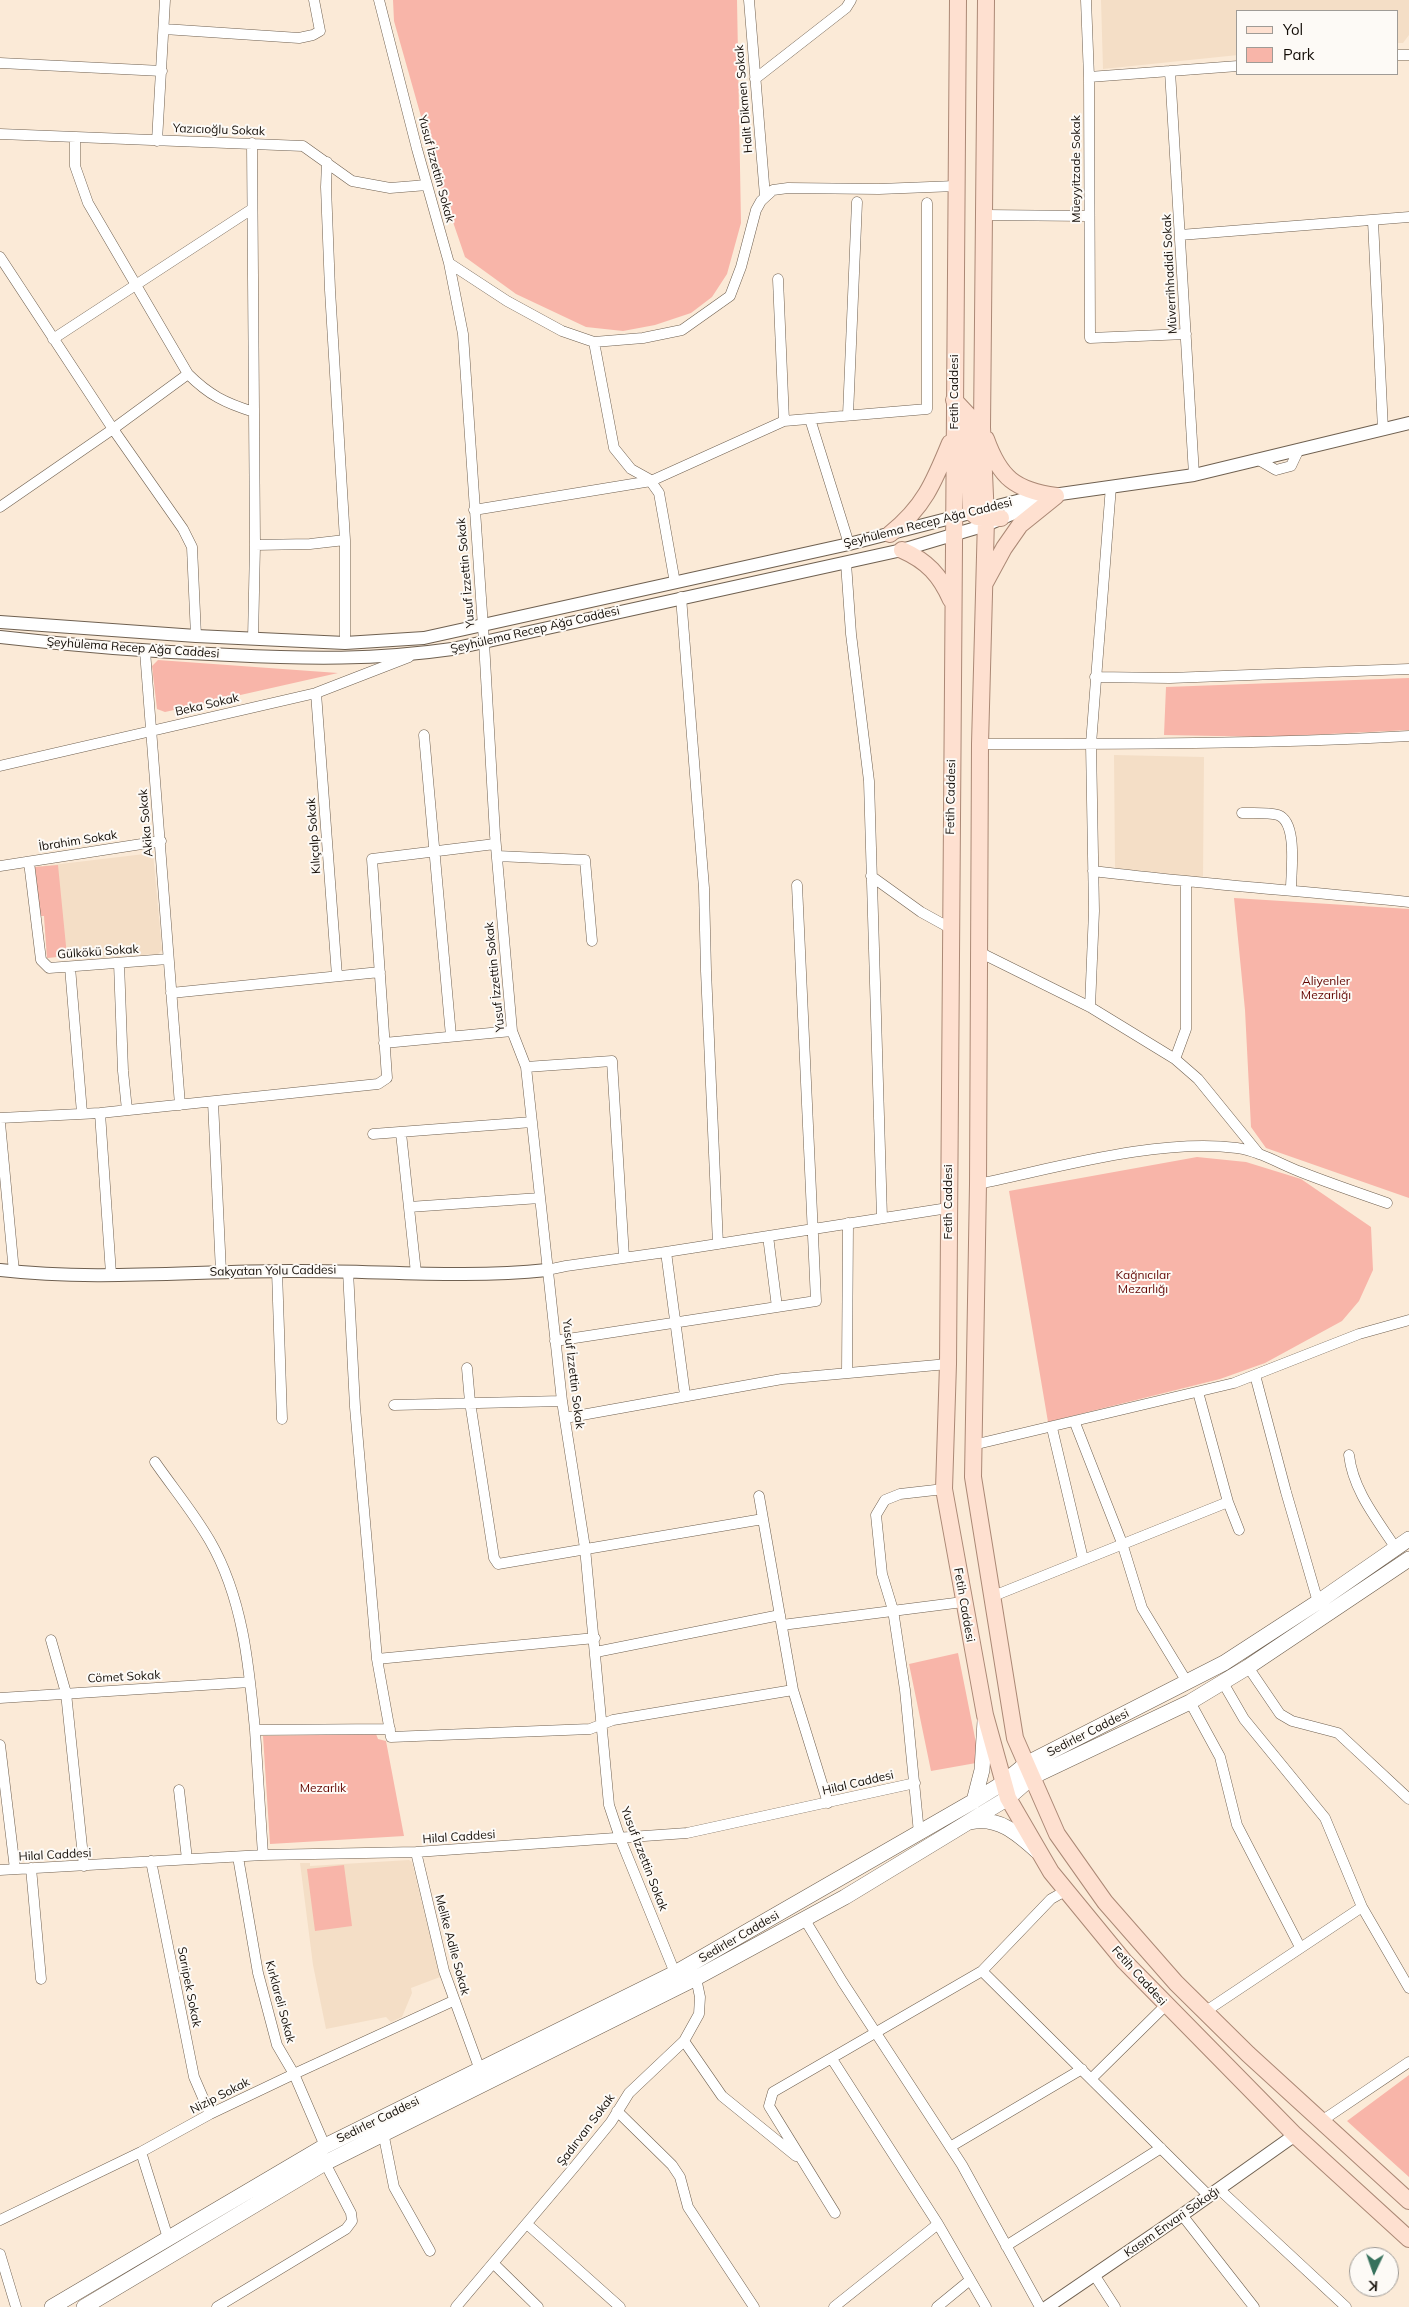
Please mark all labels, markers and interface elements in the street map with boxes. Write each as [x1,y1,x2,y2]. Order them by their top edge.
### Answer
legend [1236,10,1399,75]
text: Yol [1283,20,1303,39]
street label: Halit Dikmen Sokak [732,44,756,154]
text: Park [1283,45,1315,64]
street label: Yusuf İzzettin Sokak [415,114,457,224]
street label: Müeyyitzade Sokak [1069,115,1083,223]
street label: Yazıcıoğlu Sokak [173,121,265,139]
street label: Müverrihhadidi Sokak [1160,214,1180,334]
street label: Fetih Caddesi [947,354,961,430]
street label: Şeyhülema Recep Ağa Caddesi [842,495,1014,551]
street label: Yusuf İzzettin Sokak [454,517,478,629]
street label: Şeyhülema Recep Ağa Caddesi [449,604,621,656]
street label: Şeyhülema Recep Ağa Caddesi [46,635,220,661]
street label: Beka Sokak [174,691,240,719]
street label: Fetih Caddesi [943,759,959,835]
street label: Akika Sokak [136,788,156,858]
street label: Kılıçalp Sokak [304,797,324,875]
street label: İbrahim Sokak [38,828,118,854]
street label: Yusuf İzzettin Sokak [482,921,508,1033]
street label: Gülkökü Sokak [57,942,139,962]
park label: Aliyenler Mezarlığı [1301,974,1351,1002]
street label: Fetih Caddesi [941,1164,955,1240]
street label: Sakyatan Yolu Caddesi [210,1263,336,1279]
park label: Kağnıcılar Mezarlığı [1115,1268,1171,1296]
street label: Yusuf İzzettin Sokak [559,1318,587,1430]
street label: Fetih Caddesi [950,1567,978,1643]
street label: Cömet Sokak [87,1668,161,1686]
street label: Sedirler Caddesi [1045,1706,1131,1760]
street label: Hilal Caddesi [821,1768,895,1798]
park label: Mezarlık [300,1781,346,1795]
street label: Yusuf İzzettin Sokak [617,1805,671,1913]
street label: Hilal Caddesi [422,1827,496,1847]
street label: Hilal Caddesi [18,1846,92,1864]
street label: Melike Adile Sokak [432,1893,472,1997]
street label: Sedirler Caddesi [696,1908,782,1966]
street label: Fetih Caddesi [1108,1943,1170,2009]
street label: Sarıipek Sokak [174,1946,204,2028]
street label: Kırklareli Sokak [262,1959,298,2045]
street label: Nizip Sokak [188,2075,252,2117]
street label: Şadırvan Sokak [554,2091,618,2169]
street label: Sedirler Caddesi [334,2094,422,2146]
street label: Kasım Envari Sokağı [1122,2184,1222,2260]
north arrow [1349,2247,1399,2297]
text: K [1368,2277,1378,2295]

